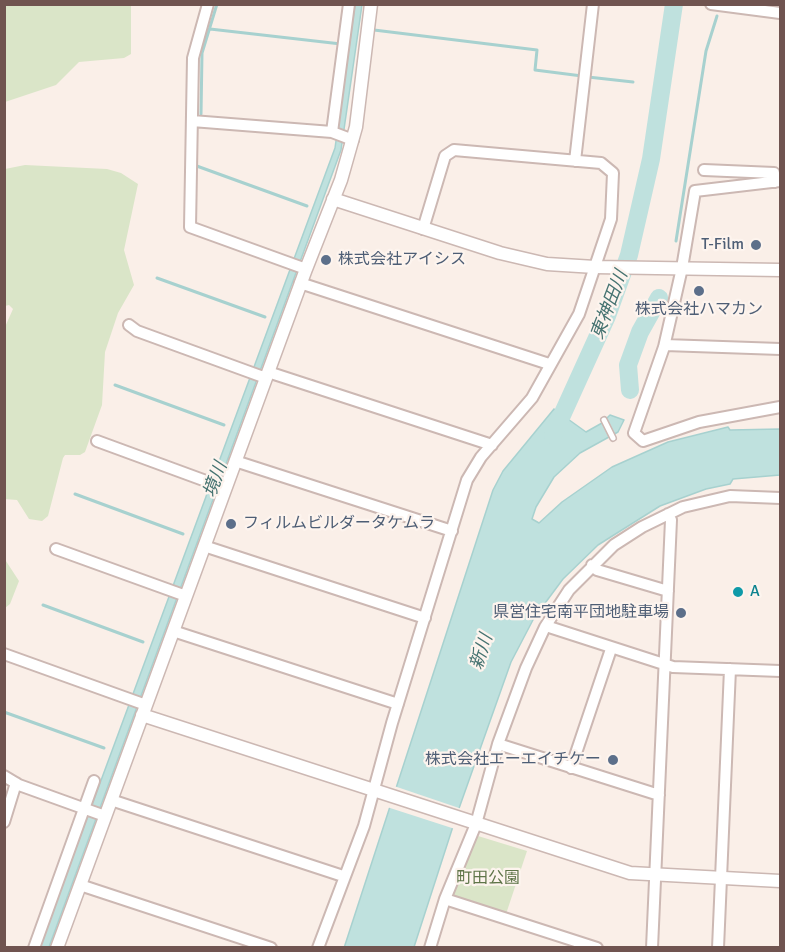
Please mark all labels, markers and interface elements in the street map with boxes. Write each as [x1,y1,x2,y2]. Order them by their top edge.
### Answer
place label: T-Film [701,235,744,255]
marker: T-Film [749,238,763,252]
place label: 株式会社アイシス [338,250,466,270]
marker: 株式会社アイシス [319,253,333,267]
water label: 東神田川 [587,268,633,342]
marker: 株式会社ハマカン [692,284,706,298]
place label: 株式会社ハマカン [635,300,763,320]
water label: 境川 [200,459,232,501]
place label: フィルムビルダータケムラ [243,514,435,534]
marker: フィルムビルダータケムラ [224,517,238,531]
place label: A [750,582,760,602]
marker: A [731,585,745,599]
place label: 県営住宅南平団地駐車場 [493,603,669,623]
marker: 県営住宅南平団地駐車場 [674,606,688,620]
water label: 新川 [466,632,498,672]
place label: 株式会社エーエイチケー [425,750,601,770]
marker: 株式会社エーエイチケー [606,753,620,767]
park label: 町田公園 [456,869,520,889]

